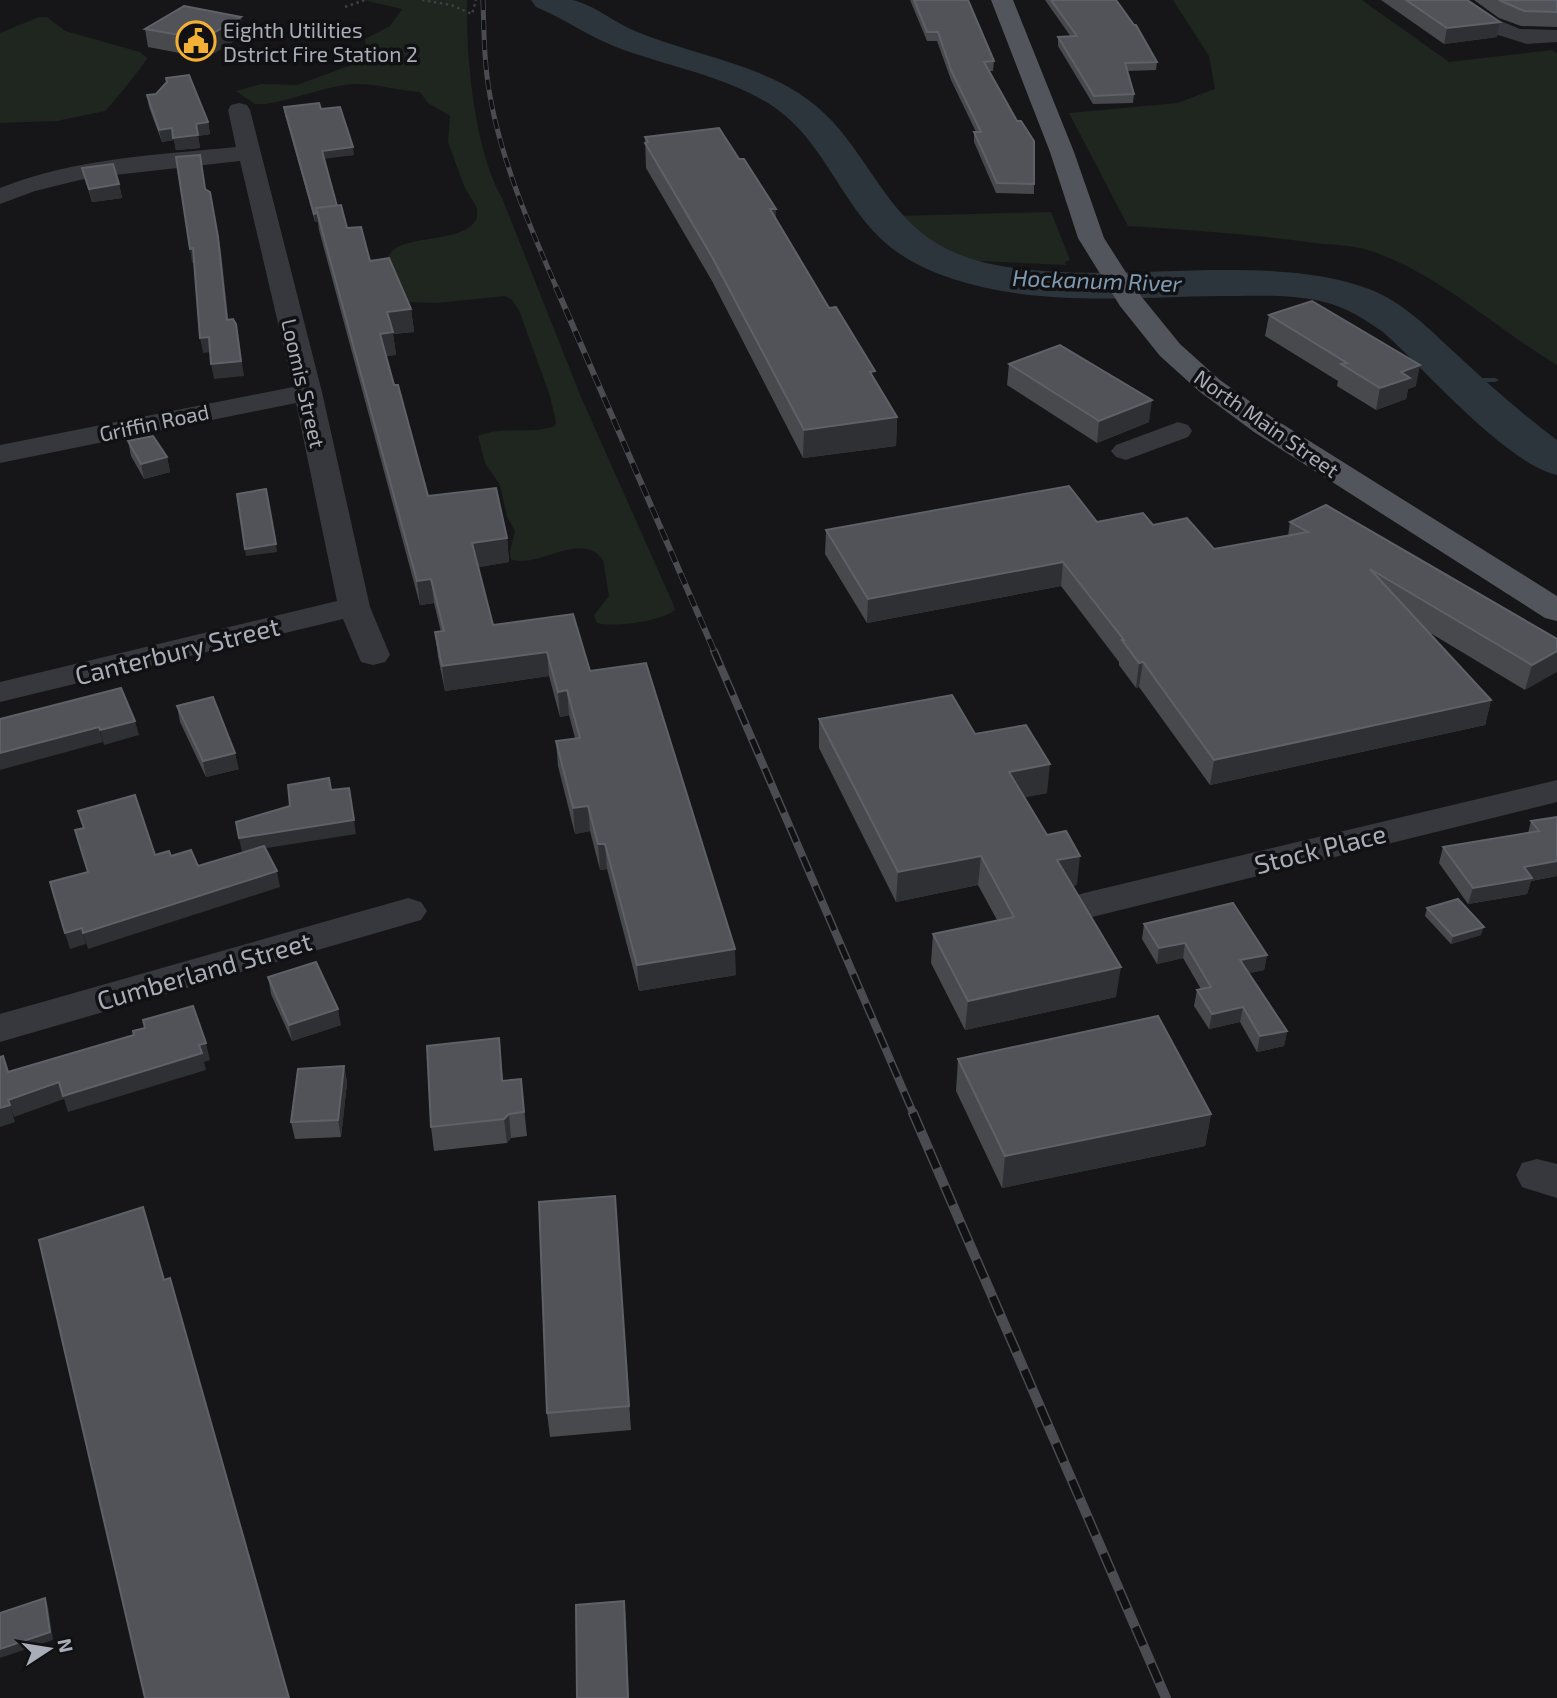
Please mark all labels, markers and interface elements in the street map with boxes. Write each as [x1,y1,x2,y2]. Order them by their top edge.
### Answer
place label: Eighth Utilities Dstrict Fire Station 2 [223,17,418,66]
public building icon: Eighth Utilities Dstrict Fire Station 2 [175,20,217,62]
water label: Hockanum River [1012,263,1183,297]
street label: Loomis Street [277,316,331,450]
street label: North Main Street [1190,364,1344,482]
street label: Griffin Road [97,398,211,446]
street label: Canterbury Street [71,610,283,690]
street label: Stock Place [1251,817,1389,879]
street label: Cumberland Street [93,925,315,1015]
north arrow [14,1614,84,1684]
text: N [53,1636,79,1654]

